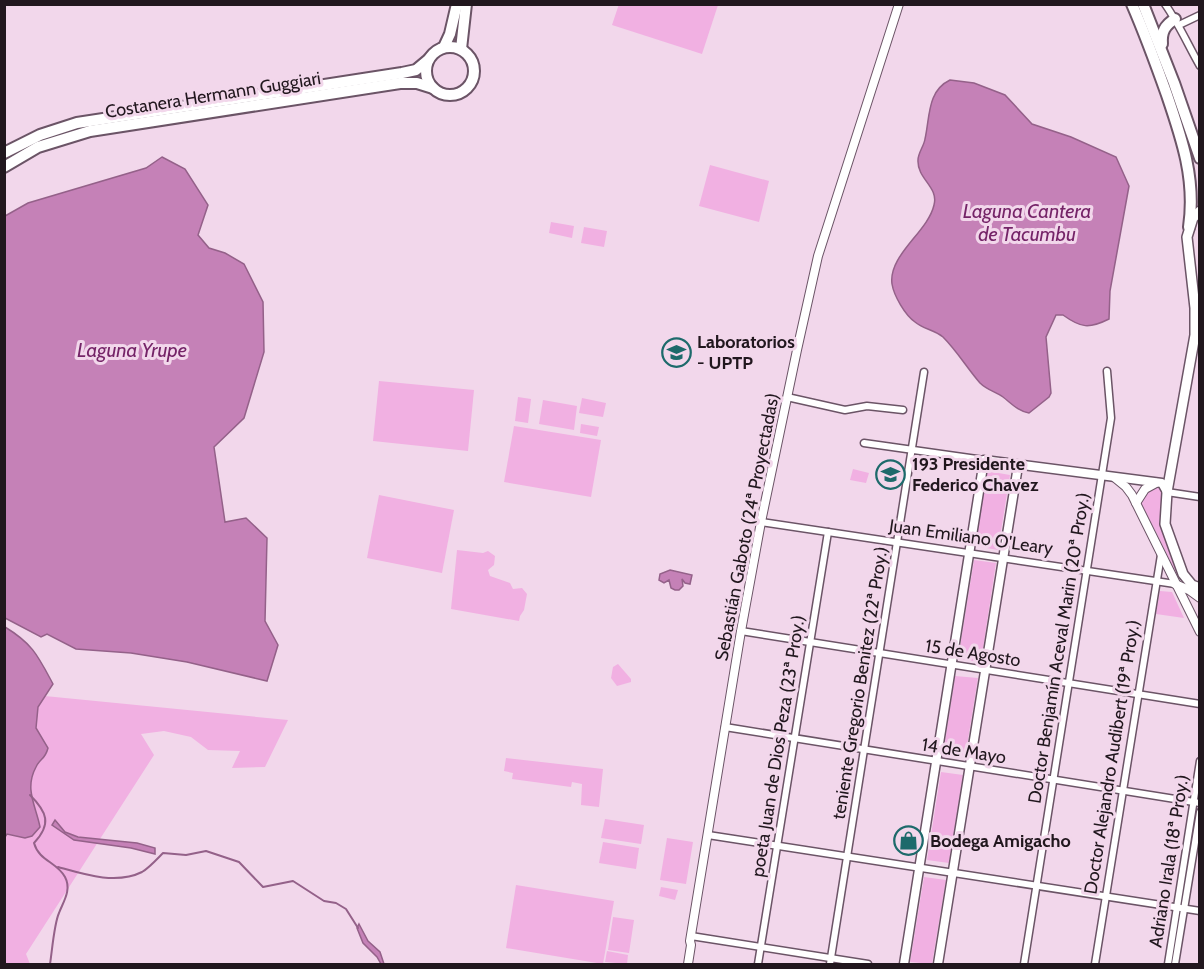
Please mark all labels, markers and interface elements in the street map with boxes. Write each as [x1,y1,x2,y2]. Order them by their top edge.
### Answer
street label: Costanera Hermann Guggiari [104,67,322,123]
water label: Laguna Cantera de Tacumbu [963,199,1091,246]
place label: Laboratorios - UPTP [697,331,795,374]
school or university icon: Laboratorios - UPTP [660,336,692,368]
water label: Laguna Yrupe [77,338,187,362]
street label: Sebastián Gaboto (24ª Proyectadas) [710,391,784,663]
place label: 193 Presidente Federico Chavez [912,453,1039,496]
school or university icon: 193 Presidente Federico Chavez [875,458,907,490]
street label: Doctor Benjamín Aceval Marin (20ª Proy.) [1024,491,1094,805]
street label: Juan Emiliano O'Leary [887,514,1054,559]
street label: teniente Gregorio Benitez (22ª Proy.) [828,545,892,821]
street label: poeta Juan de Dios Peza (23ª Proy.) [746,614,810,878]
street label: Doctor Alejandro Audibert (19ª Proy.) [1079,618,1145,896]
street label: 15 de Agosto [924,635,1022,671]
street label: 14 de Mayo [920,733,1008,769]
street label: Adriano Irala (18ª Proy.) [1144,773,1194,949]
shop icon: Bodega Amigacho [893,825,925,857]
place label: Bodega Amigacho [930,830,1071,852]

